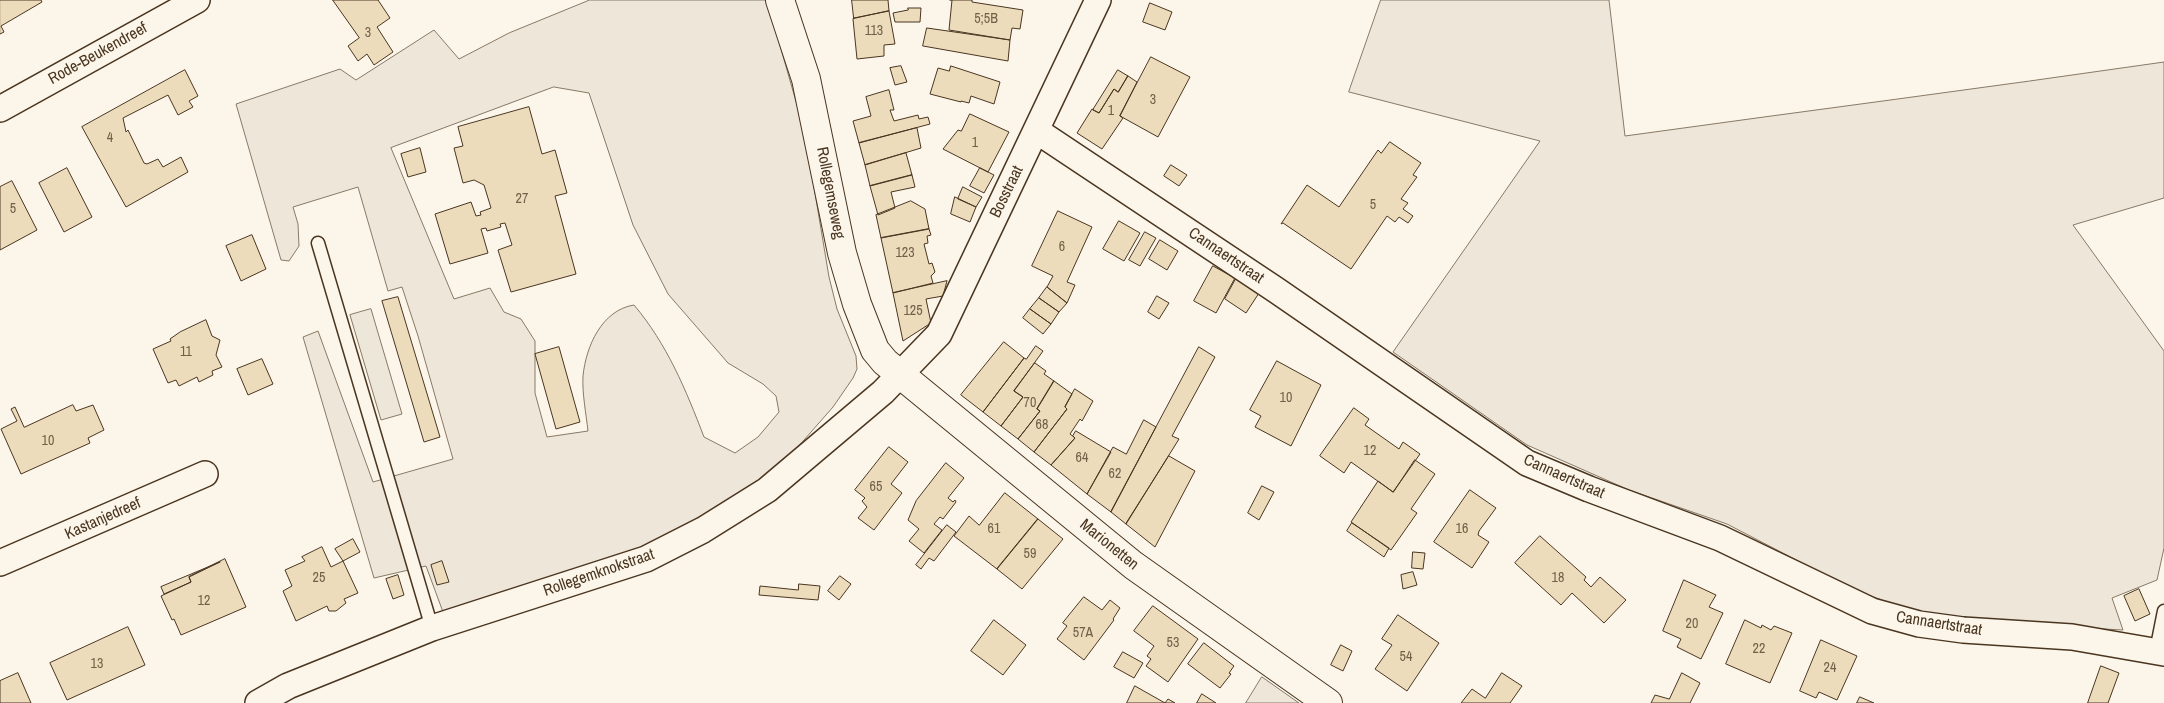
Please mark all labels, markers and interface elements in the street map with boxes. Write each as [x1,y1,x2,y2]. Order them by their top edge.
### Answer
house number: 5;5B [974,11,998,27]
street label: Rode-Beukendreef [45,19,151,89]
house number: 113 [865,23,883,39]
house number: 3 [365,25,371,41]
house number: 3 [1150,92,1156,108]
house number: 1 [1108,103,1114,119]
house number: 4 [107,130,113,146]
house number: 1 [972,135,978,151]
street label: Rollegemseweg [812,145,848,241]
street label: Bosstraat [986,163,1028,221]
house number: 27 [516,191,528,207]
house number: 5 [1370,197,1376,213]
house number: 5 [10,201,16,217]
street label: Cannaertstraat [1185,224,1267,288]
house number: 6 [1059,239,1065,255]
house number: 123 [895,245,915,261]
house number: 125 [903,303,923,319]
house number: 11 [180,344,192,360]
house number: 10 [1280,390,1292,406]
house number: 70 [1024,395,1036,411]
house number: 68 [1036,417,1048,433]
house number: 10 [42,433,54,449]
house number: 12 [1364,443,1376,459]
house number: 64 [1076,450,1088,466]
street label: Cannaertstraat [1520,451,1608,503]
house number: 62 [1109,466,1121,482]
house number: 65 [870,479,882,495]
street label: Kastanjedreef [62,494,144,544]
street label: Marionetten [1076,516,1142,574]
house number: 61 [988,521,1000,537]
house number: 16 [1456,521,1468,537]
street label: Rollegemknokstraat [541,545,657,601]
house number: 59 [1024,546,1036,562]
house number: 25 [313,570,325,586]
house number: 18 [1552,570,1564,586]
house number: 12 [198,593,210,609]
street label: Cannaertstraat [1895,608,1983,640]
house number: 20 [1686,616,1698,632]
house number: 57A [1073,625,1093,641]
house number: 53 [1167,635,1179,651]
house number: 22 [1753,641,1765,657]
house number: 54 [1400,649,1412,665]
house number: 13 [91,656,103,672]
house number: 24 [1824,660,1836,676]

